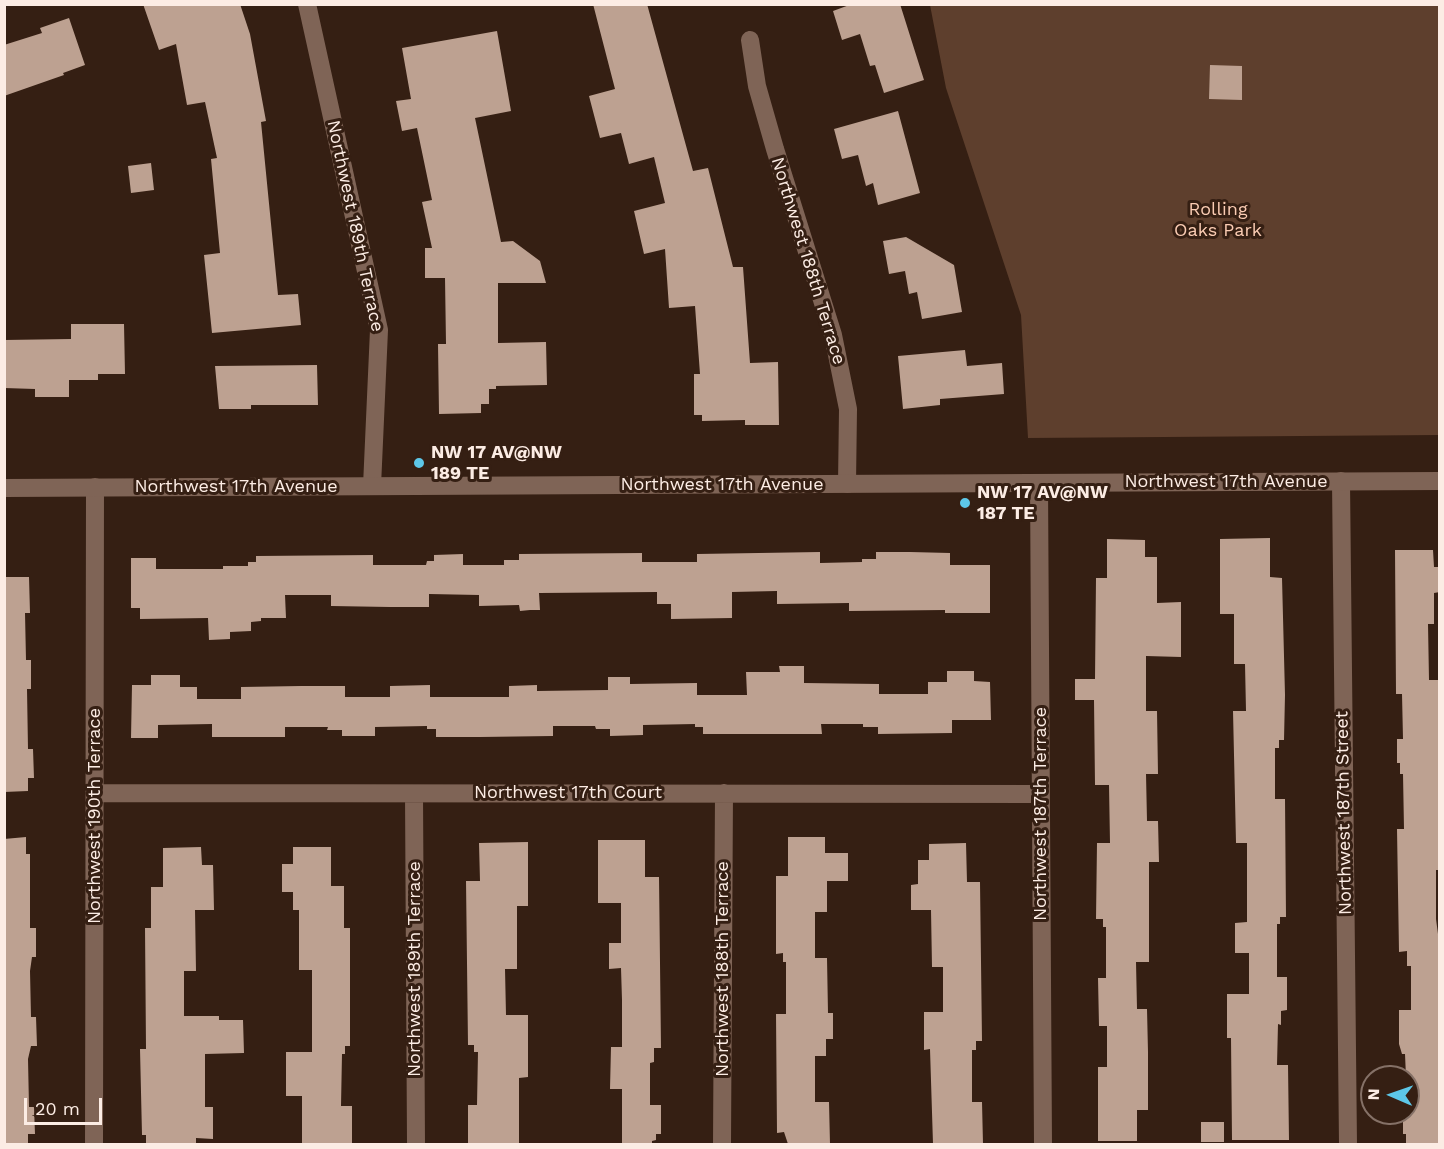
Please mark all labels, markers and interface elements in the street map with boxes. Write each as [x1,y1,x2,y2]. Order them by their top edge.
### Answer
street label: Northwest 189th Terrace [322,118,388,334]
street label: Northwest 188th Terrace [766,155,850,367]
park label: Rolling Oaks Park [1174,199,1262,242]
place label: NW 17 AV@NW 189 TE [431,442,562,484]
marker: NW 17 AV@NW 189 TE [412,456,426,470]
street label: Northwest 17th Avenue [1124,471,1328,493]
street label: Northwest 17th Avenue [620,474,824,496]
street label: Northwest 17th Avenue [134,476,338,498]
place label: NW 17 AV@NW 187 TE [977,482,1108,524]
marker: NW 17 AV@NW 187 TE [958,496,972,510]
street label: Northwest 187th Terrace [1030,707,1052,921]
street label: Northwest 190th Terrace [84,708,106,924]
street label: Northwest 187th Street [1331,711,1357,915]
street label: Northwest 17th Court [474,782,662,804]
street label: Northwest 189th Terrace [404,861,426,1077]
street label: Northwest 188th Terrace [712,861,734,1077]
north arrow [1360,1065,1420,1125]
scale bar [27,1086,105,1124]
text: N [1364,1088,1383,1101]
text: 20 m [35,1098,80,1119]

